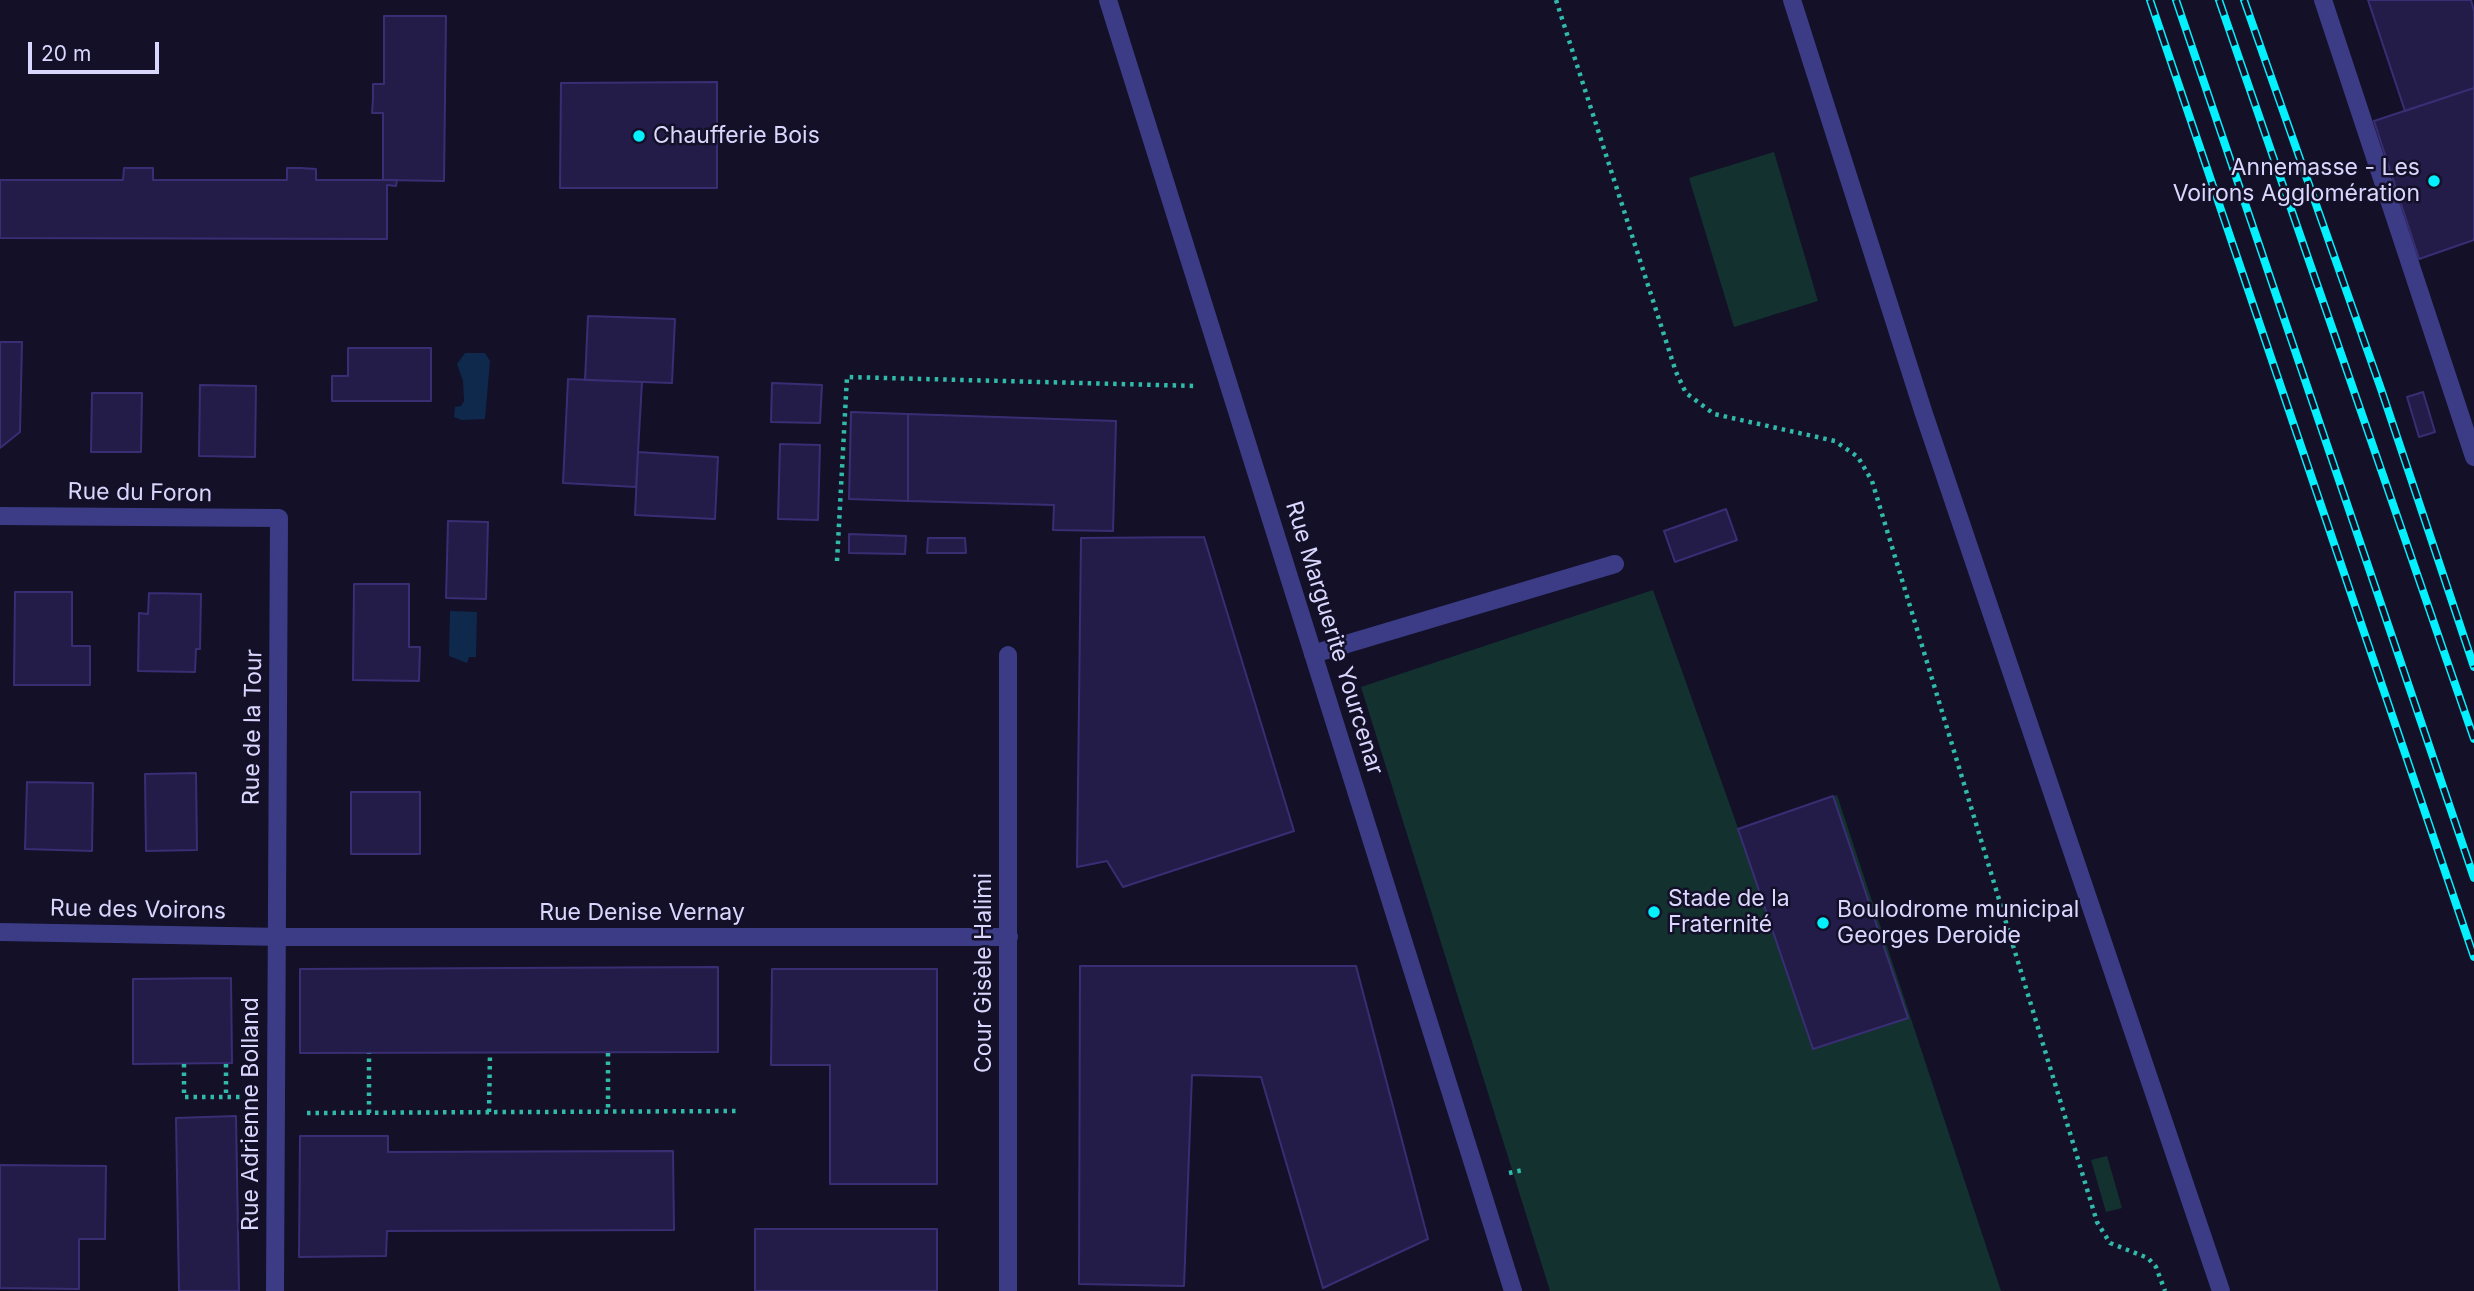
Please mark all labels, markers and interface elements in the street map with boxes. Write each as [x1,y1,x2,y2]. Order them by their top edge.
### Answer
scale bar [32,28,163,72]
text: 20 m [41,41,91,66]
place label: Chaufferie Bois [653,122,820,150]
marker: Chaufferie Bois [631,128,647,144]
place label: Annemasse - Les Voirons Agglomération [2173,154,2420,208]
marker: Annemasse - Les Voirons Agglomération [2426,173,2442,189]
street label: Rue du Foron [67,478,213,508]
street label: Rue Marguerite Yourcenar [1279,498,1389,778]
street label: Rue de la Tour [238,649,268,805]
street label: Cour Gisèle Halimi [970,873,998,1073]
place label: Stade de la Fraternité [1668,885,1790,939]
street label: Rue des Voirons [50,895,226,925]
place label: Boulodrome municipal Georges Deroide [1837,896,2079,950]
street label: Rue Denise Vernay [539,899,745,927]
marker: Stade de la Fraternité [1646,904,1662,920]
marker: Boulodrome municipal Georges Deroide [1815,915,1831,931]
street label: Rue Adrienne Bolland [237,997,265,1231]

